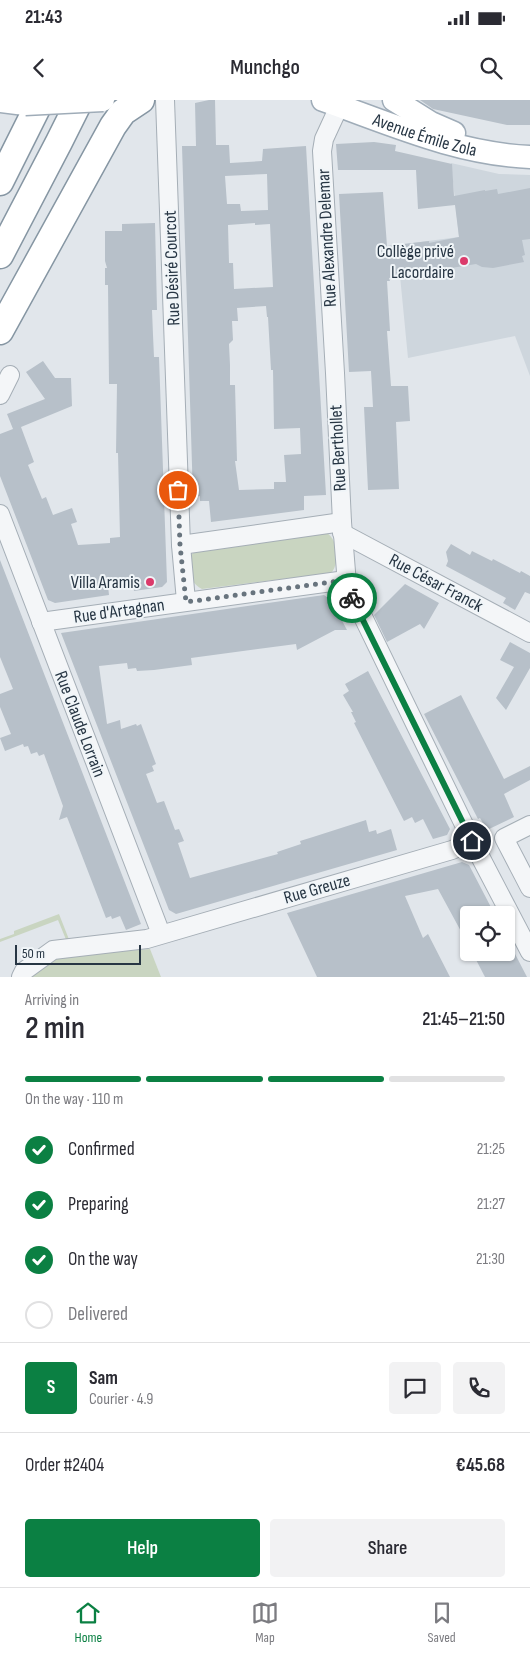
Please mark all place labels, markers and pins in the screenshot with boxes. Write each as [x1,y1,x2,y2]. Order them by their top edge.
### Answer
place label: Collège privé Lacordaire [377,241,454,283]
marker: Collège privé Lacordaire [458,255,470,267]
pin [157,469,199,511]
place label: Villa Aramis [71,572,140,593]
marker: Villa Aramis [144,576,156,588]
pin [451,820,493,862]

